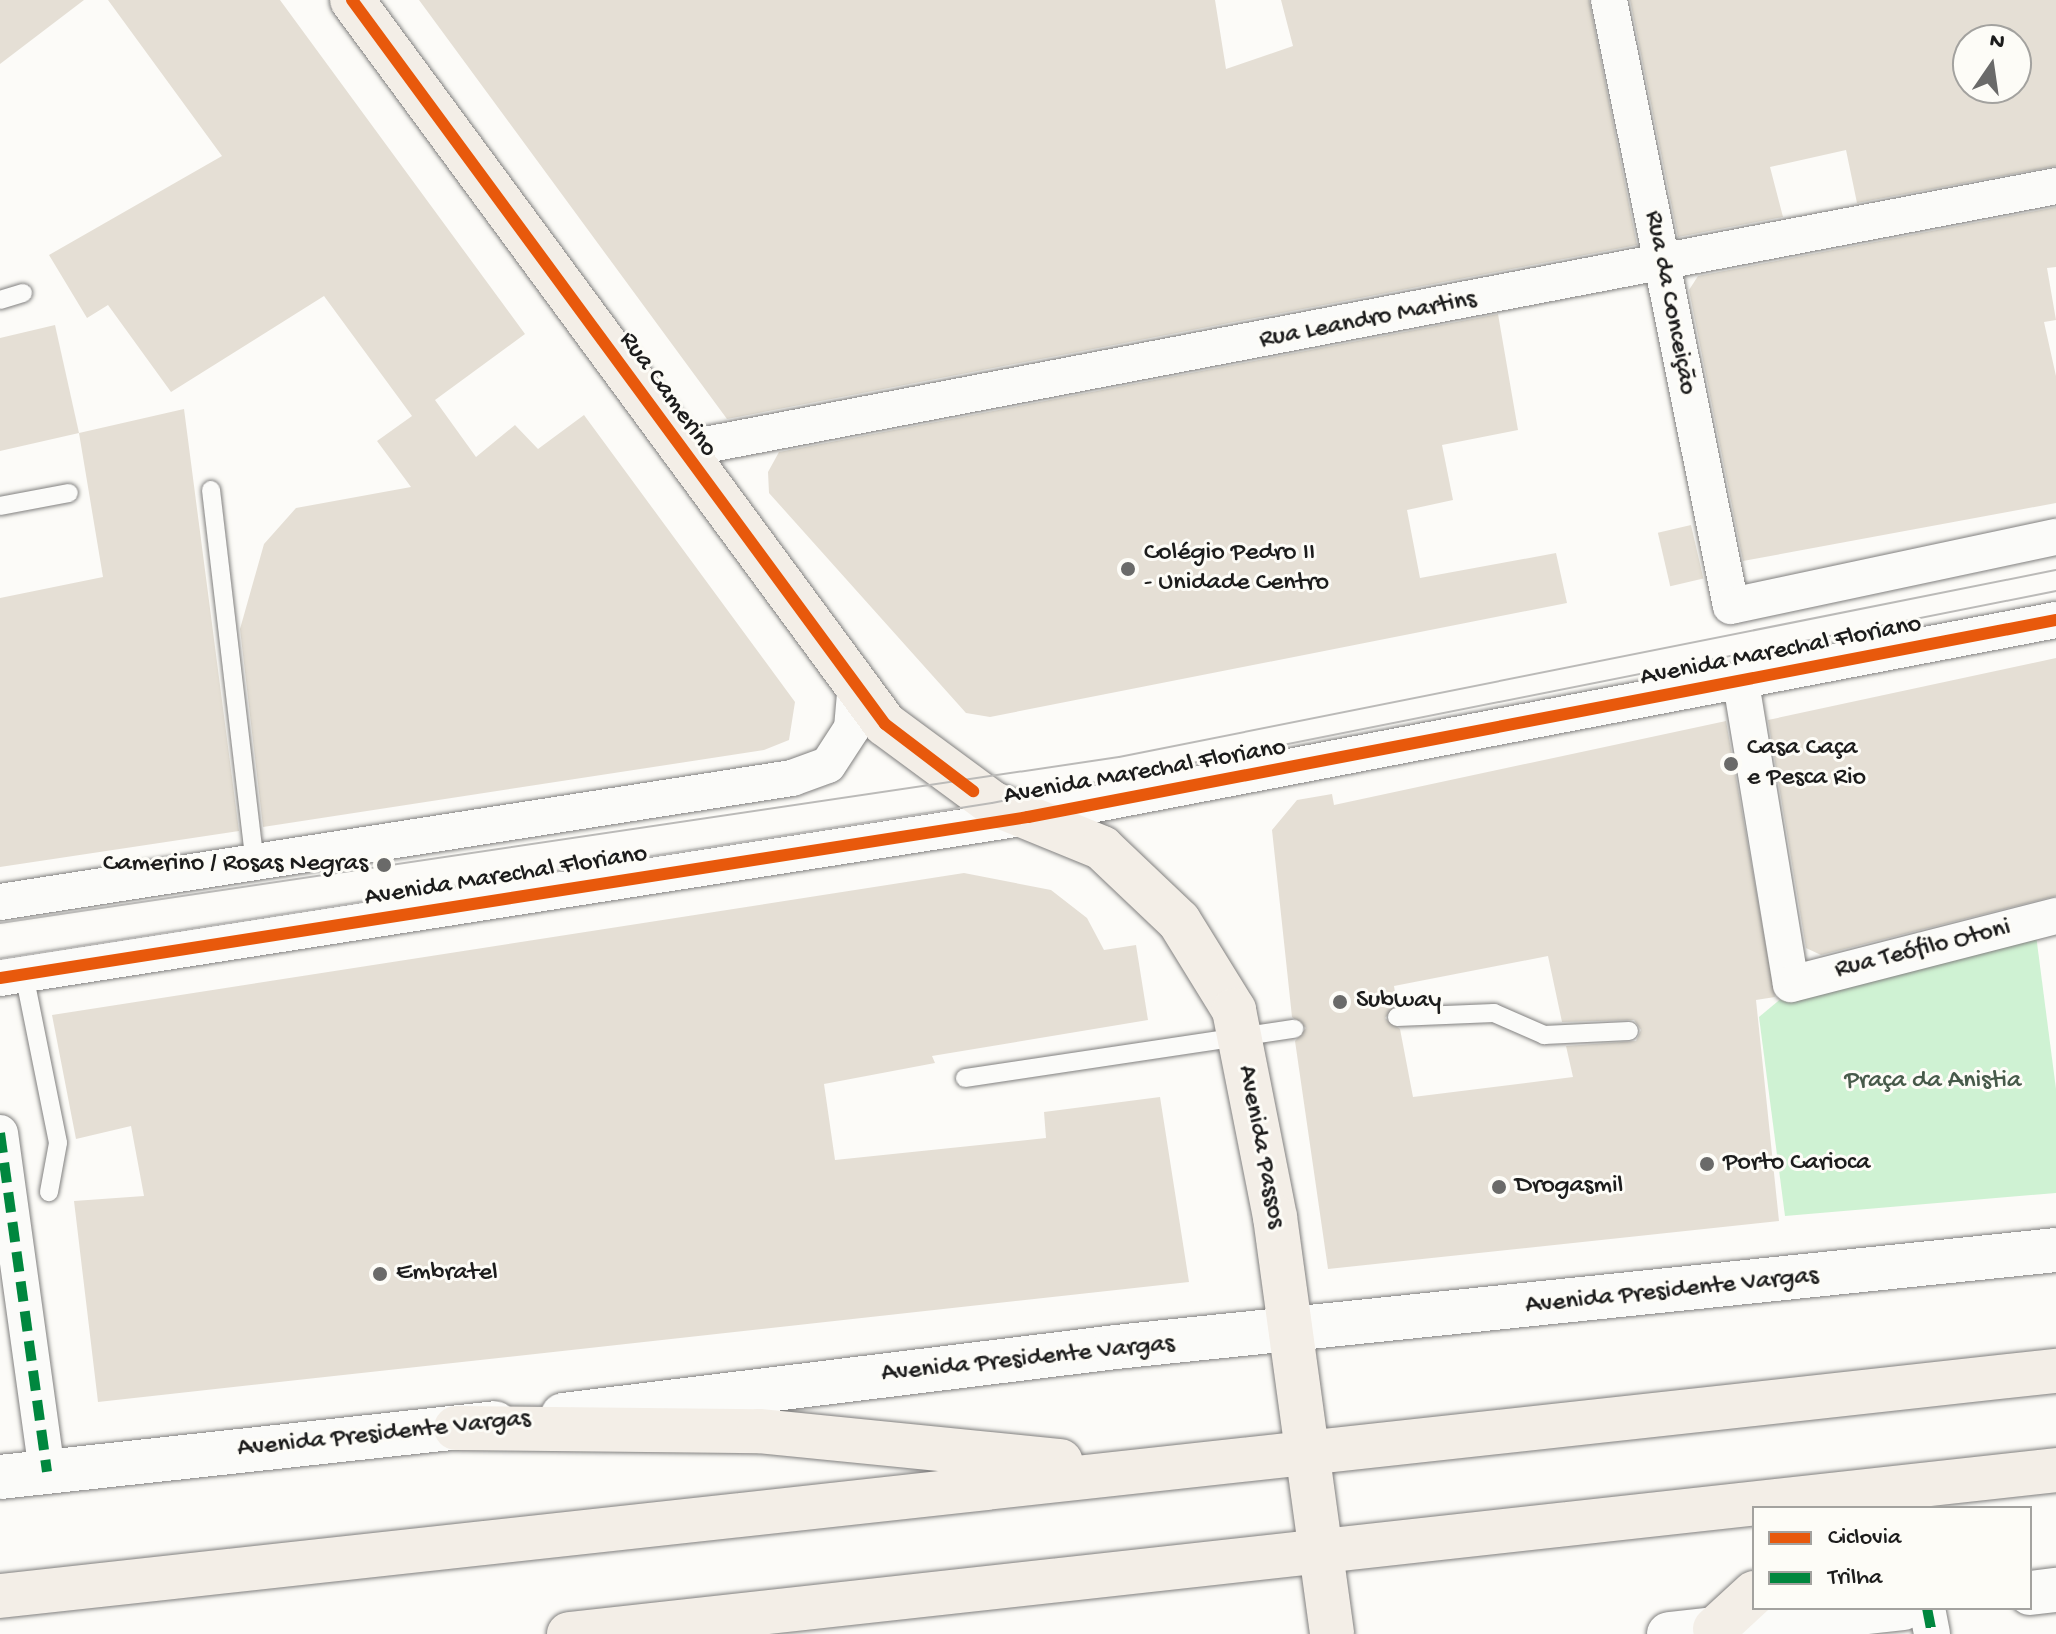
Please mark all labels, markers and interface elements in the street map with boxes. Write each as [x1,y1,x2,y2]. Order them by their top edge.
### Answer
north arrow [1952,24,2032,104]
text: N [1987,28,2007,57]
street label: Rua da Conceição [1636,208,1702,398]
street label: Rua Leandro Martins [1257,285,1479,357]
street label: Rua Camerino [611,326,723,464]
place label: Colégio Pedro II - Unidade Centro [1144,538,1329,600]
marker: Colégio Pedro II - Unidade Centro [1119,560,1137,578]
street label: Avenida Marechal Floriano [1638,609,1924,695]
street label: Avenida Marechal Floriano [1002,733,1288,813]
place label: Casa Caça e Pesca Rio [1747,733,1866,794]
marker: Casa Caça e Pesca Rio [1722,755,1740,773]
street label: Avenida Marechal Floriano [362,839,650,915]
place label: Camerino / Rosas Negras [103,849,368,881]
marker: Camerino / Rosas Negras [375,856,393,874]
street label: Rua Teófilo Otoni [1832,913,2014,987]
place label: Subway [1356,986,1441,1018]
marker: Subway [1331,993,1349,1011]
street label: Avenida Passos [1229,1063,1291,1231]
park label: Praça da Anistia [1845,1066,2021,1098]
place label: Porto Carioca [1723,1148,1870,1180]
marker: Porto Carioca [1698,1155,1716,1173]
place label: Drogasmil [1515,1171,1623,1203]
marker: Drogasmil [1490,1178,1508,1196]
place label: Embratel [396,1258,498,1290]
street label: Avenida Presidente Vargas [1524,1261,1820,1323]
marker: Embratel [371,1265,389,1283]
street label: Avenida Presidente Vargas [880,1329,1176,1391]
street label: Avenida Presidente Vargas [236,1404,532,1466]
legend [1752,1506,2032,1610]
text: Ciclovia [1828,1524,1901,1553]
text: Trilha [1828,1564,1882,1593]

